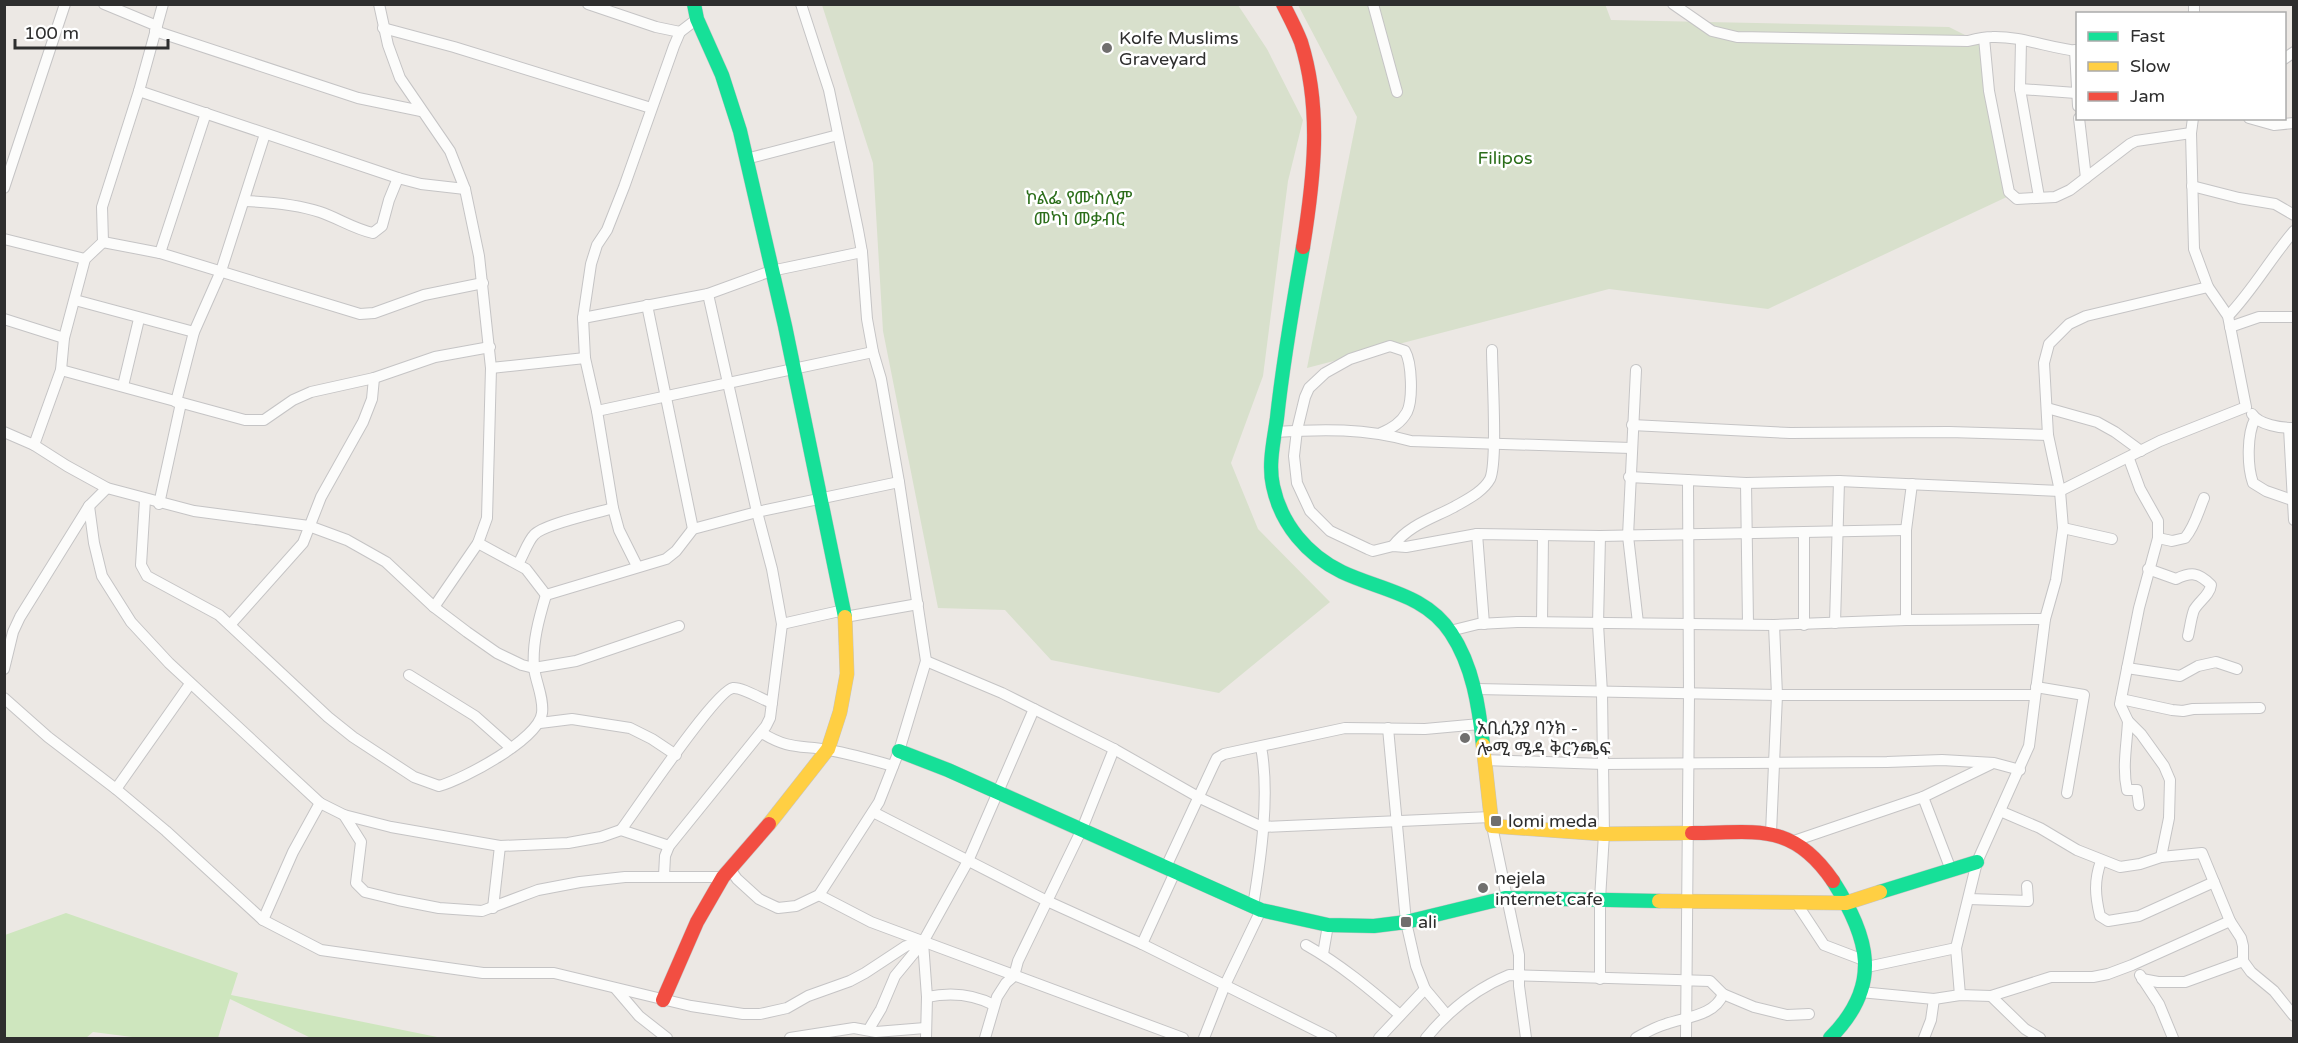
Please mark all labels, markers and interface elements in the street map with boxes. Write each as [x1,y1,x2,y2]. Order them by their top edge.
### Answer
scale bar [15,12,168,50]
legend [2076,12,2286,120]
text: 100 m [24,22,79,44]
text: Fast [2130,25,2165,47]
place label: Kolfe Muslims Graveyard [1119,27,1239,70]
marker: Kolfe Muslims Graveyard [1100,41,1114,55]
text: Slow [2130,55,2171,77]
text: Jam [2130,85,2165,107]
park label: Filipos [1477,147,1533,169]
park label: ኮልፌ የሙስሊም መካነ መቃብር [1026,187,1133,230]
place label: አቢሲንያ ባንክ - ሎሚ ሜዳ ቅርንጫፍ [1477,717,1610,760]
marker: አቢሲንያ ባንክ - ሎሚ ሜዳ ቅርንጫፍ [1458,731,1472,745]
place label: lomi meda [1508,810,1597,832]
marker: lomi meda [1489,814,1503,828]
place label: nejela internet cafe [1495,867,1603,910]
marker: nejela internet cafe [1476,881,1490,895]
place label: ali [1418,911,1437,933]
marker: ali [1399,915,1413,929]

